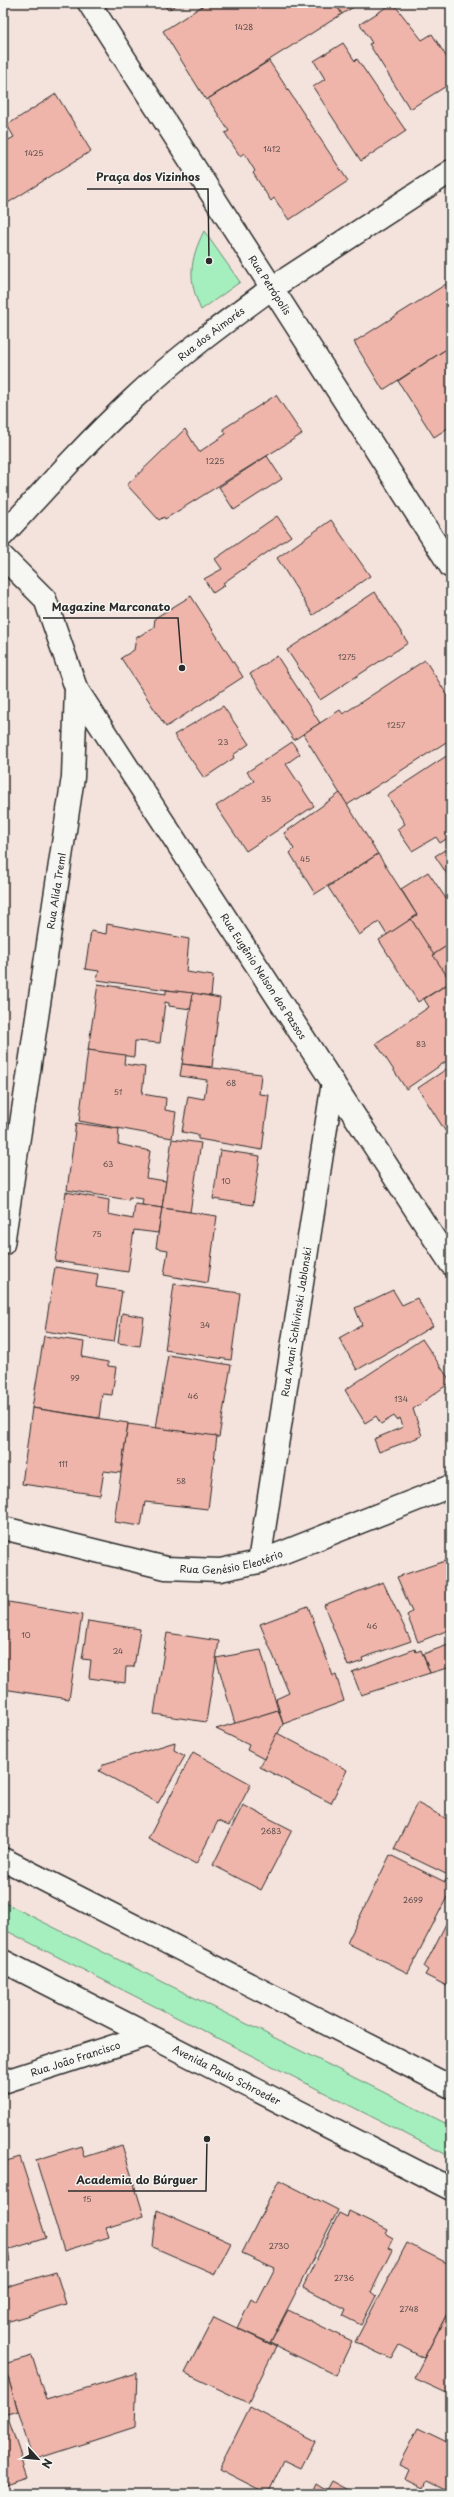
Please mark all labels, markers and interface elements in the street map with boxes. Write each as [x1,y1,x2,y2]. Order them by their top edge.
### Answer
house number: 1428 [235,21,253,33]
house number: 1412 [263,143,281,155]
house number: 1425 [24,147,44,159]
callout: Praça dos Vizinhos [87,166,208,189]
text: Praça dos Vizinhos [96,168,200,185]
street label: Rua Petrópolis [245,252,296,318]
street label: Rua dos Aimorés [174,302,248,364]
house number: 1225 [206,455,224,467]
callout: Magazine Marconato [43,595,178,618]
text: Magazine Marconato [52,598,171,615]
house number: 1275 [338,651,356,663]
house number: 1257 [387,719,406,731]
house number: 23 [218,736,228,748]
house number: 35 [261,793,271,805]
street label: Rua Alida Treml [42,851,69,930]
house number: 45 [300,853,310,865]
street label: Rua Eugênio Nelson dos Passos [218,910,311,1042]
house number: 83 [416,1038,426,1050]
house number: 68 [226,1077,236,1089]
house number: 51 [114,1086,123,1098]
house number: 63 [103,1158,113,1170]
house number: 10 [221,1175,231,1187]
house number: 75 [92,1228,102,1240]
street label: Rua Avani Schlivinski Jablonski [277,1246,314,1398]
house number: 34 [200,1319,210,1331]
house number: 99 [70,1372,80,1384]
house number: 46 [188,1390,199,1402]
house number: 134 [394,1393,408,1405]
house number: 111 [58,1458,68,1470]
house number: 58 [176,1475,186,1487]
street label: Rua Genésio Eleotério [179,1545,285,1577]
house number: 46 [367,1620,378,1632]
house number: 10 [21,1629,31,1641]
house number: 24 [113,1645,123,1657]
house number: 2683 [261,1825,281,1837]
house number: 2699 [403,1894,423,1906]
street label: Rua João Francisco [28,2036,122,2080]
street label: Avenida Paulo Schroeder [170,2041,284,2108]
callout: Academia do Búrguer [68,2168,206,2191]
text: Academia do Búrguer [75,2171,198,2188]
house number: 15 [83,2193,91,2205]
house number: 2730 [269,2240,289,2252]
house number: 2736 [334,2272,354,2284]
house number: 2748 [399,2303,419,2315]
north arrow [18,2439,58,2479]
text: N [38,2456,57,2472]

